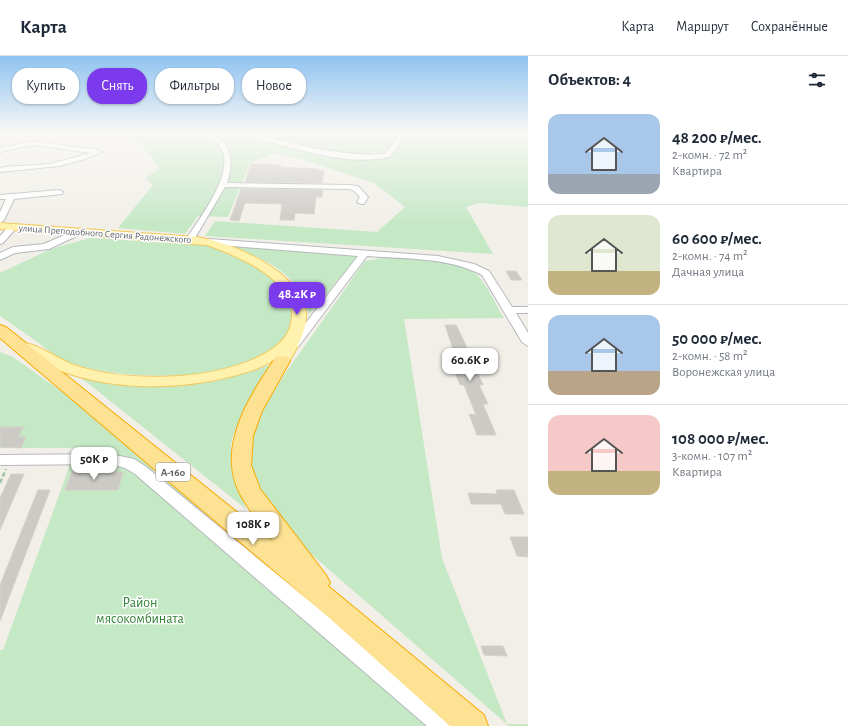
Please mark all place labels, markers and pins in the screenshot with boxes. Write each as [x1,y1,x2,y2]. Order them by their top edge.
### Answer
pin: 48.2K ₽ [260,282,334,316]
pin: 60.6K ₽ [433,348,507,382]
pin: 50K ₽ [66,447,122,481]
pin: 108K ₽ [220,512,286,546]

